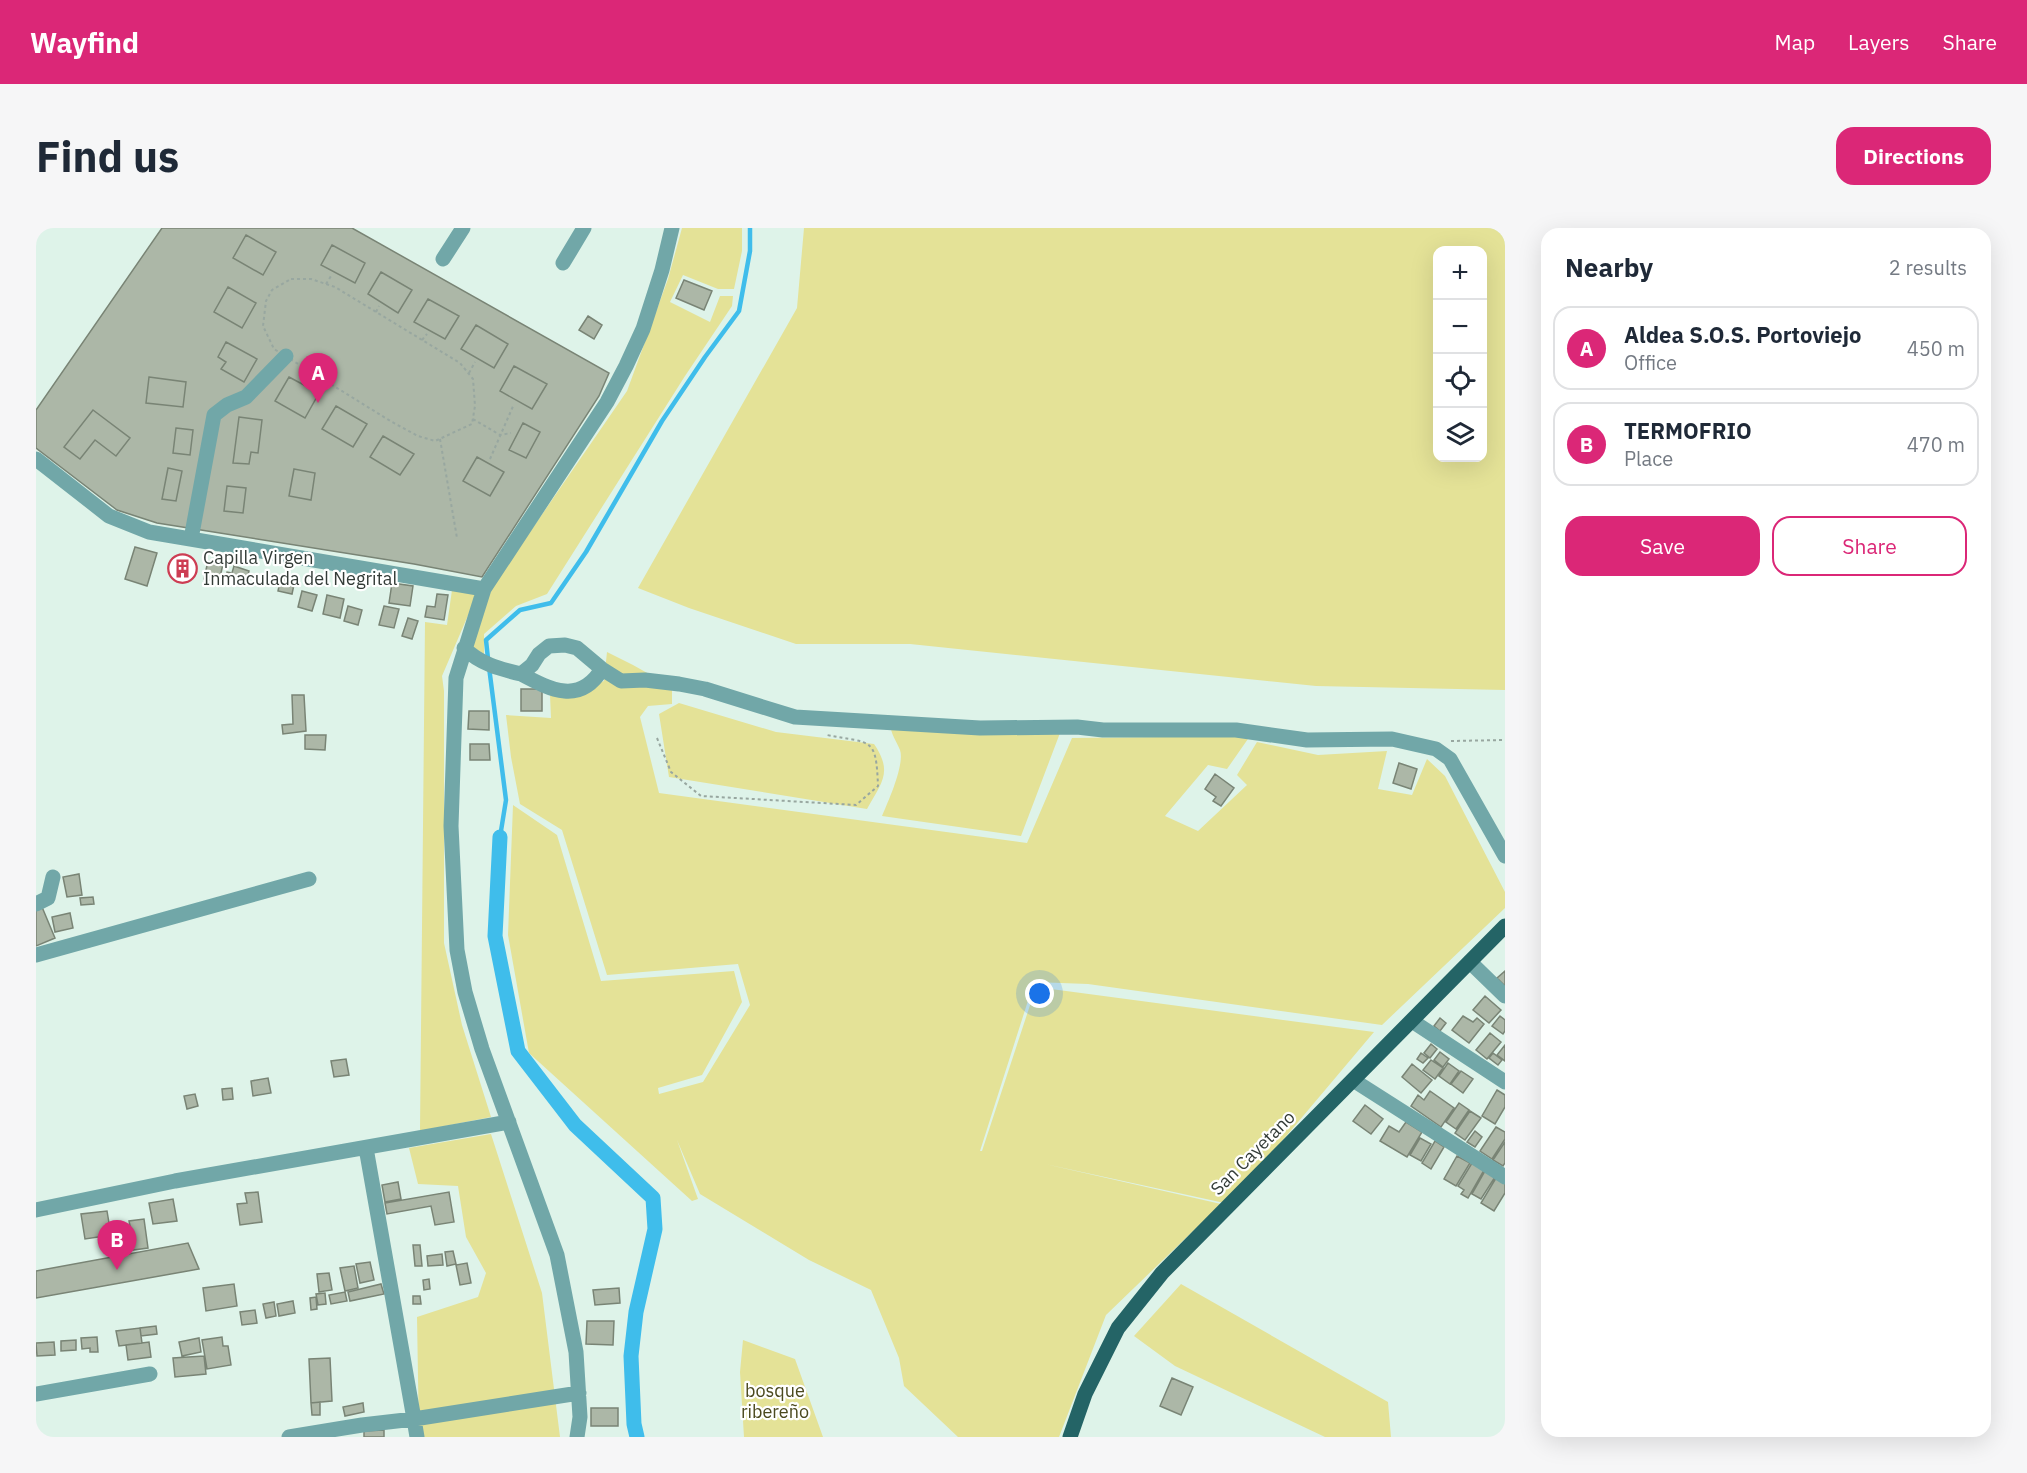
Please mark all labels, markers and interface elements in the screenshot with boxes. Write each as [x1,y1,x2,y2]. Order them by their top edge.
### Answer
text: Wayfind [30,24,139,61]
text: Map [1775,28,1815,56]
text: Layers [1848,28,1910,56]
text: Share [1943,28,1997,56]
button: Directions [1836,127,1991,185]
text: Find us [36,129,179,184]
map controls [1433,246,1487,462]
button: + [1433,246,1487,300]
text: Nearby [1565,250,1653,284]
text: 2 results [1889,254,1967,281]
button: − [1433,300,1487,354]
text: Aldea S.O.S. Portoviejo [1624,320,1861,349]
text: A [1580,335,1593,362]
text: 450 m [1907,335,1965,362]
text: Office [1624,349,1677,376]
pin: A [298,354,338,403]
button: locate [1433,354,1487,408]
button: layers [1433,408,1487,462]
text: TERMOFRIO [1624,416,1752,445]
text: B [1580,431,1593,458]
text: 470 m [1907,431,1965,458]
text: Place [1624,445,1673,472]
button: Save [1565,516,1760,576]
button: Share [1772,516,1967,576]
place label: Capilla Virgen Inmaculada del Negrital [203,546,397,590]
building icon: Capilla Virgen Inmaculada del Negrital [166,552,198,584]
your location [1025,979,1054,1008]
street label: San Cayetano [1206,1106,1300,1200]
pin: B [98,1220,136,1270]
park label: bosque ribereño [741,1379,809,1423]

